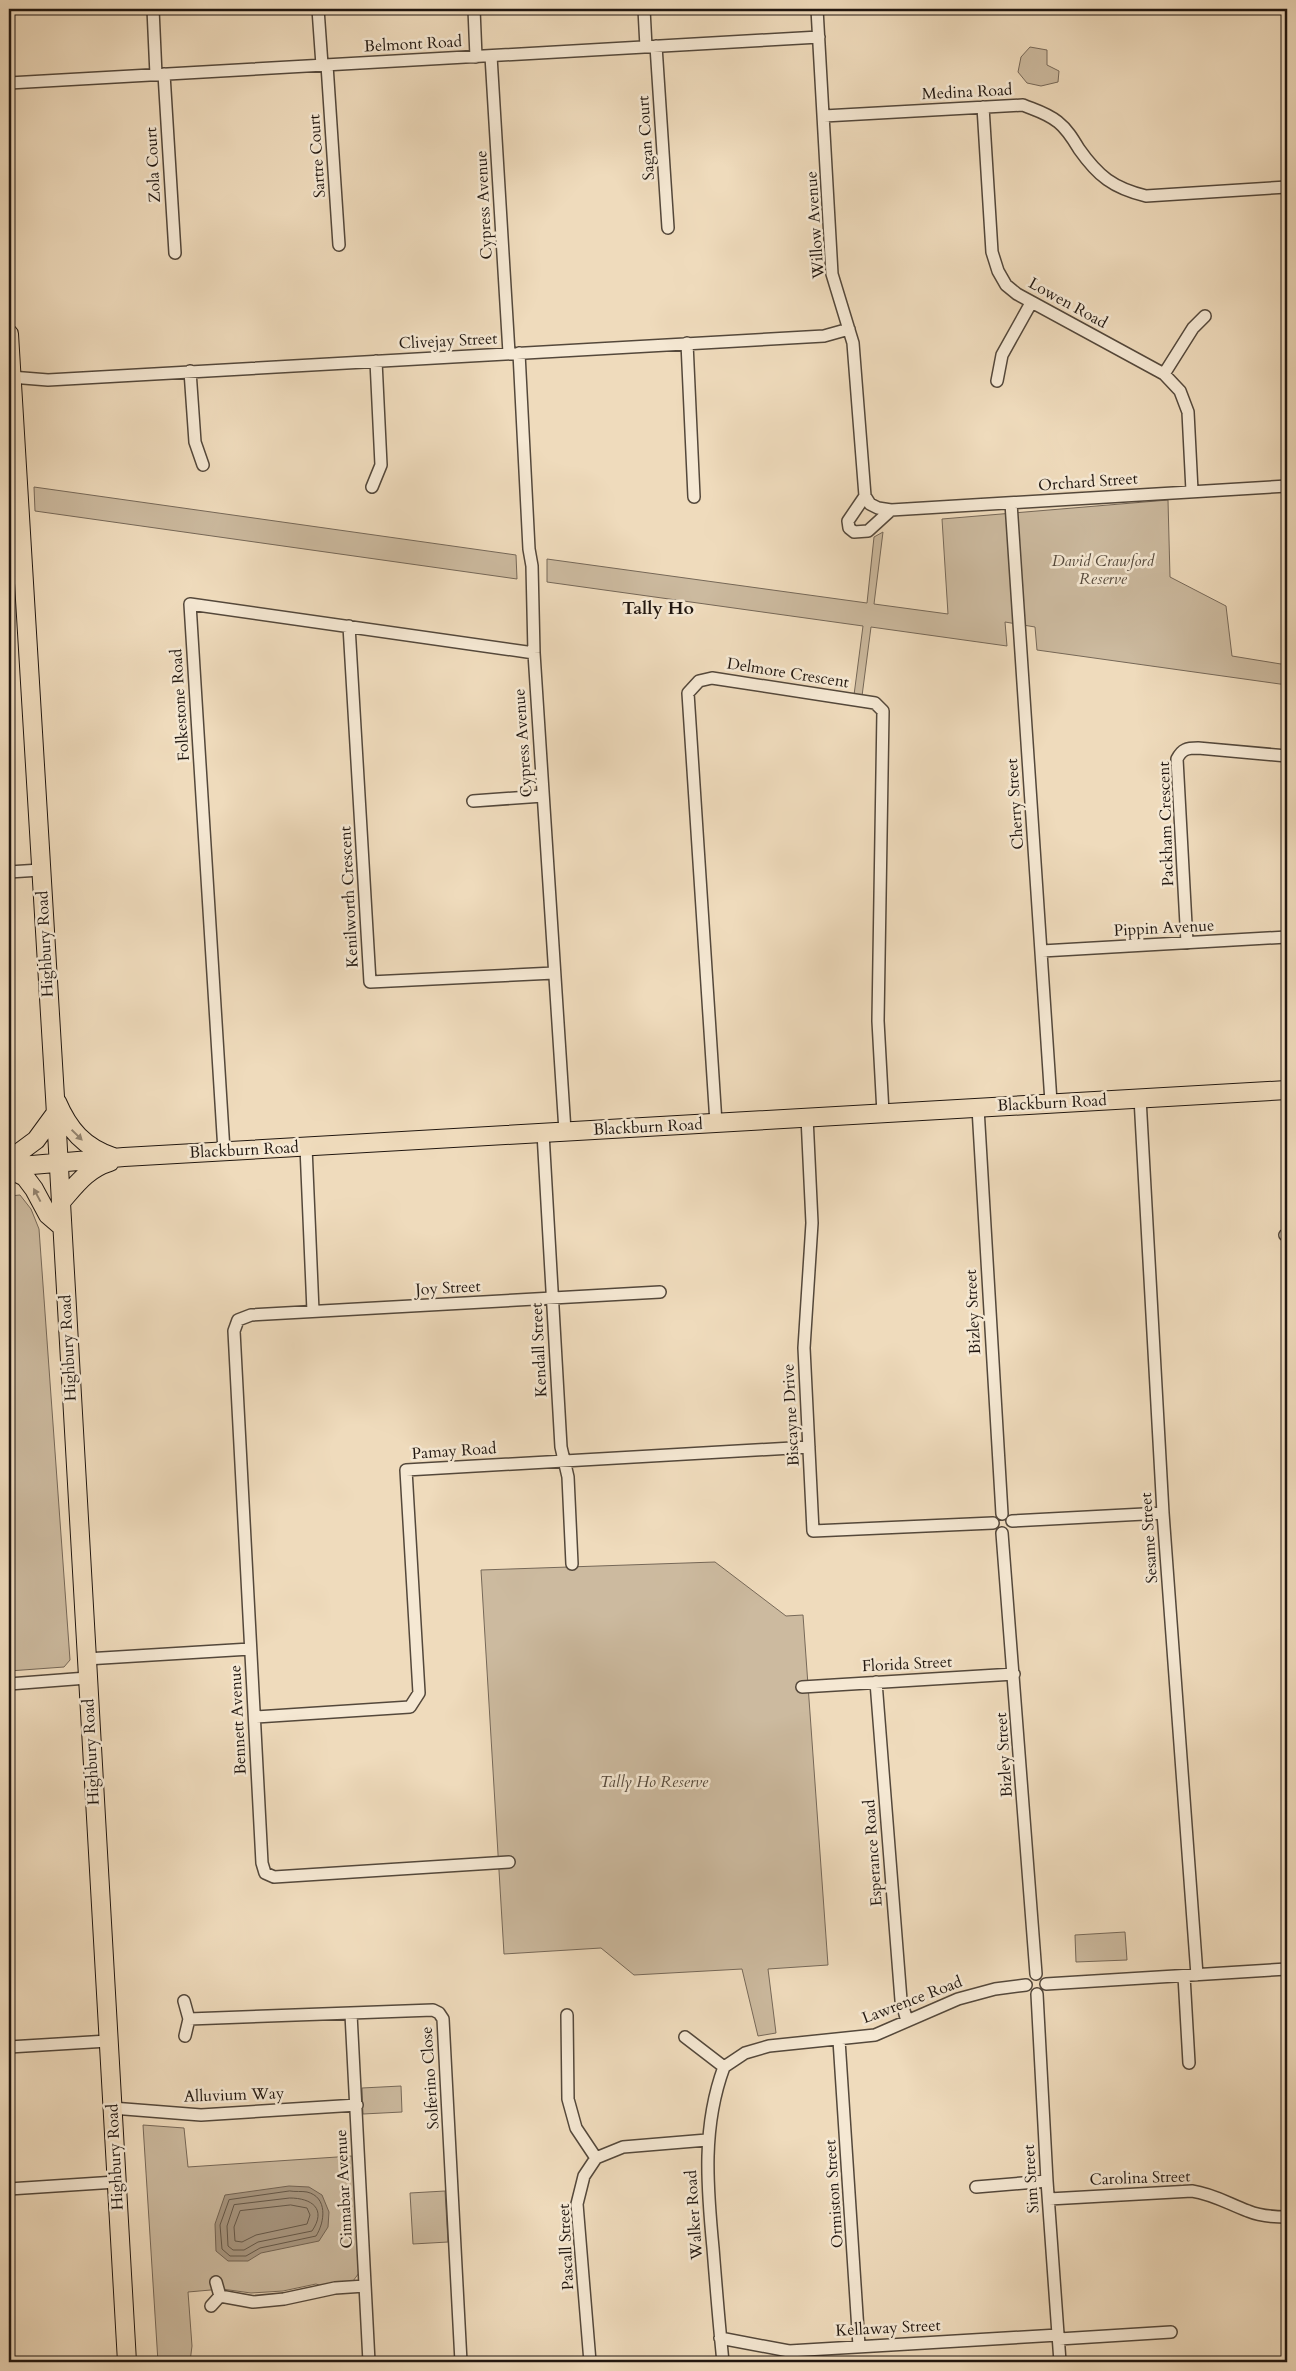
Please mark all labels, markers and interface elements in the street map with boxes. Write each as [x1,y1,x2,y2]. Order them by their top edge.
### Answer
street label: Belmont Road [363,30,463,58]
street label: Medina Road [921,79,1013,105]
street label: Sagan Court [632,95,660,181]
street label: Sartre Court [303,113,331,199]
street label: Zola Court [140,127,166,203]
street label: Cypress Avenue [470,150,498,260]
street label: Willow Avenue [800,170,830,281]
street label: Lowen Road [1025,272,1112,334]
street label: Clivejay Street [398,327,498,355]
street label: Orchard Street [1037,468,1139,496]
park label: David Crawford Reserve [1052,550,1156,590]
district label: Tally Ho [622,596,694,621]
street label: Folkestone Road [165,648,195,762]
street label: Delmore Crescent [725,652,851,694]
street label: Cypress Avenue [508,688,538,798]
street label: Cherry Street [1001,758,1029,850]
street label: Packham Crescent [1153,761,1179,887]
street label: Kenilworth Crescent [334,826,364,968]
street label: Highbury Road [31,890,59,998]
street label: Pippin Avenue [1113,914,1215,942]
street label: Blackburn Road [997,1089,1108,1117]
street label: Blackburn Road [593,1113,704,1141]
one-way arrow [71,1129,83,1141]
street label: Blackburn Road [189,1136,300,1164]
one-way arrow [33,1188,41,1203]
street label: Bizley Street [960,1269,986,1355]
street label: Joy Street [413,1275,481,1301]
street label: Highbury Road [54,1294,82,1402]
street label: Kendall Street [526,1302,552,1398]
street label: Biscayne Drive [777,1363,805,1467]
street label: Pamay Road [411,1437,498,1465]
street label: Sesame Street [1135,1492,1163,1584]
street label: Florida Street [861,1651,953,1677]
street label: Bennett Avenue [224,1665,252,1775]
street label: Highbury Road [77,1698,105,1806]
street label: Bizley Street [990,1712,1018,1798]
park label: Tally Ho Reserve [600,1771,709,1793]
street label: Esperance Road [858,1798,888,1907]
street label: Lawrence Road [859,1971,966,2029]
street label: Solferino Close [415,2026,445,2130]
street label: Alluvium Way [183,2082,285,2108]
street label: Highbury Road [101,2103,129,2211]
street label: Cinnabar Avenue [330,2129,358,2249]
street label: Ormiston Street [819,2139,849,2249]
street label: Sim Street [1018,2144,1044,2214]
street label: Carolina Street [1089,2165,1191,2191]
street label: Walker Road [680,2169,708,2262]
street label: Pascall Street [553,2203,579,2291]
street label: Kellaway Street [835,2314,941,2342]

